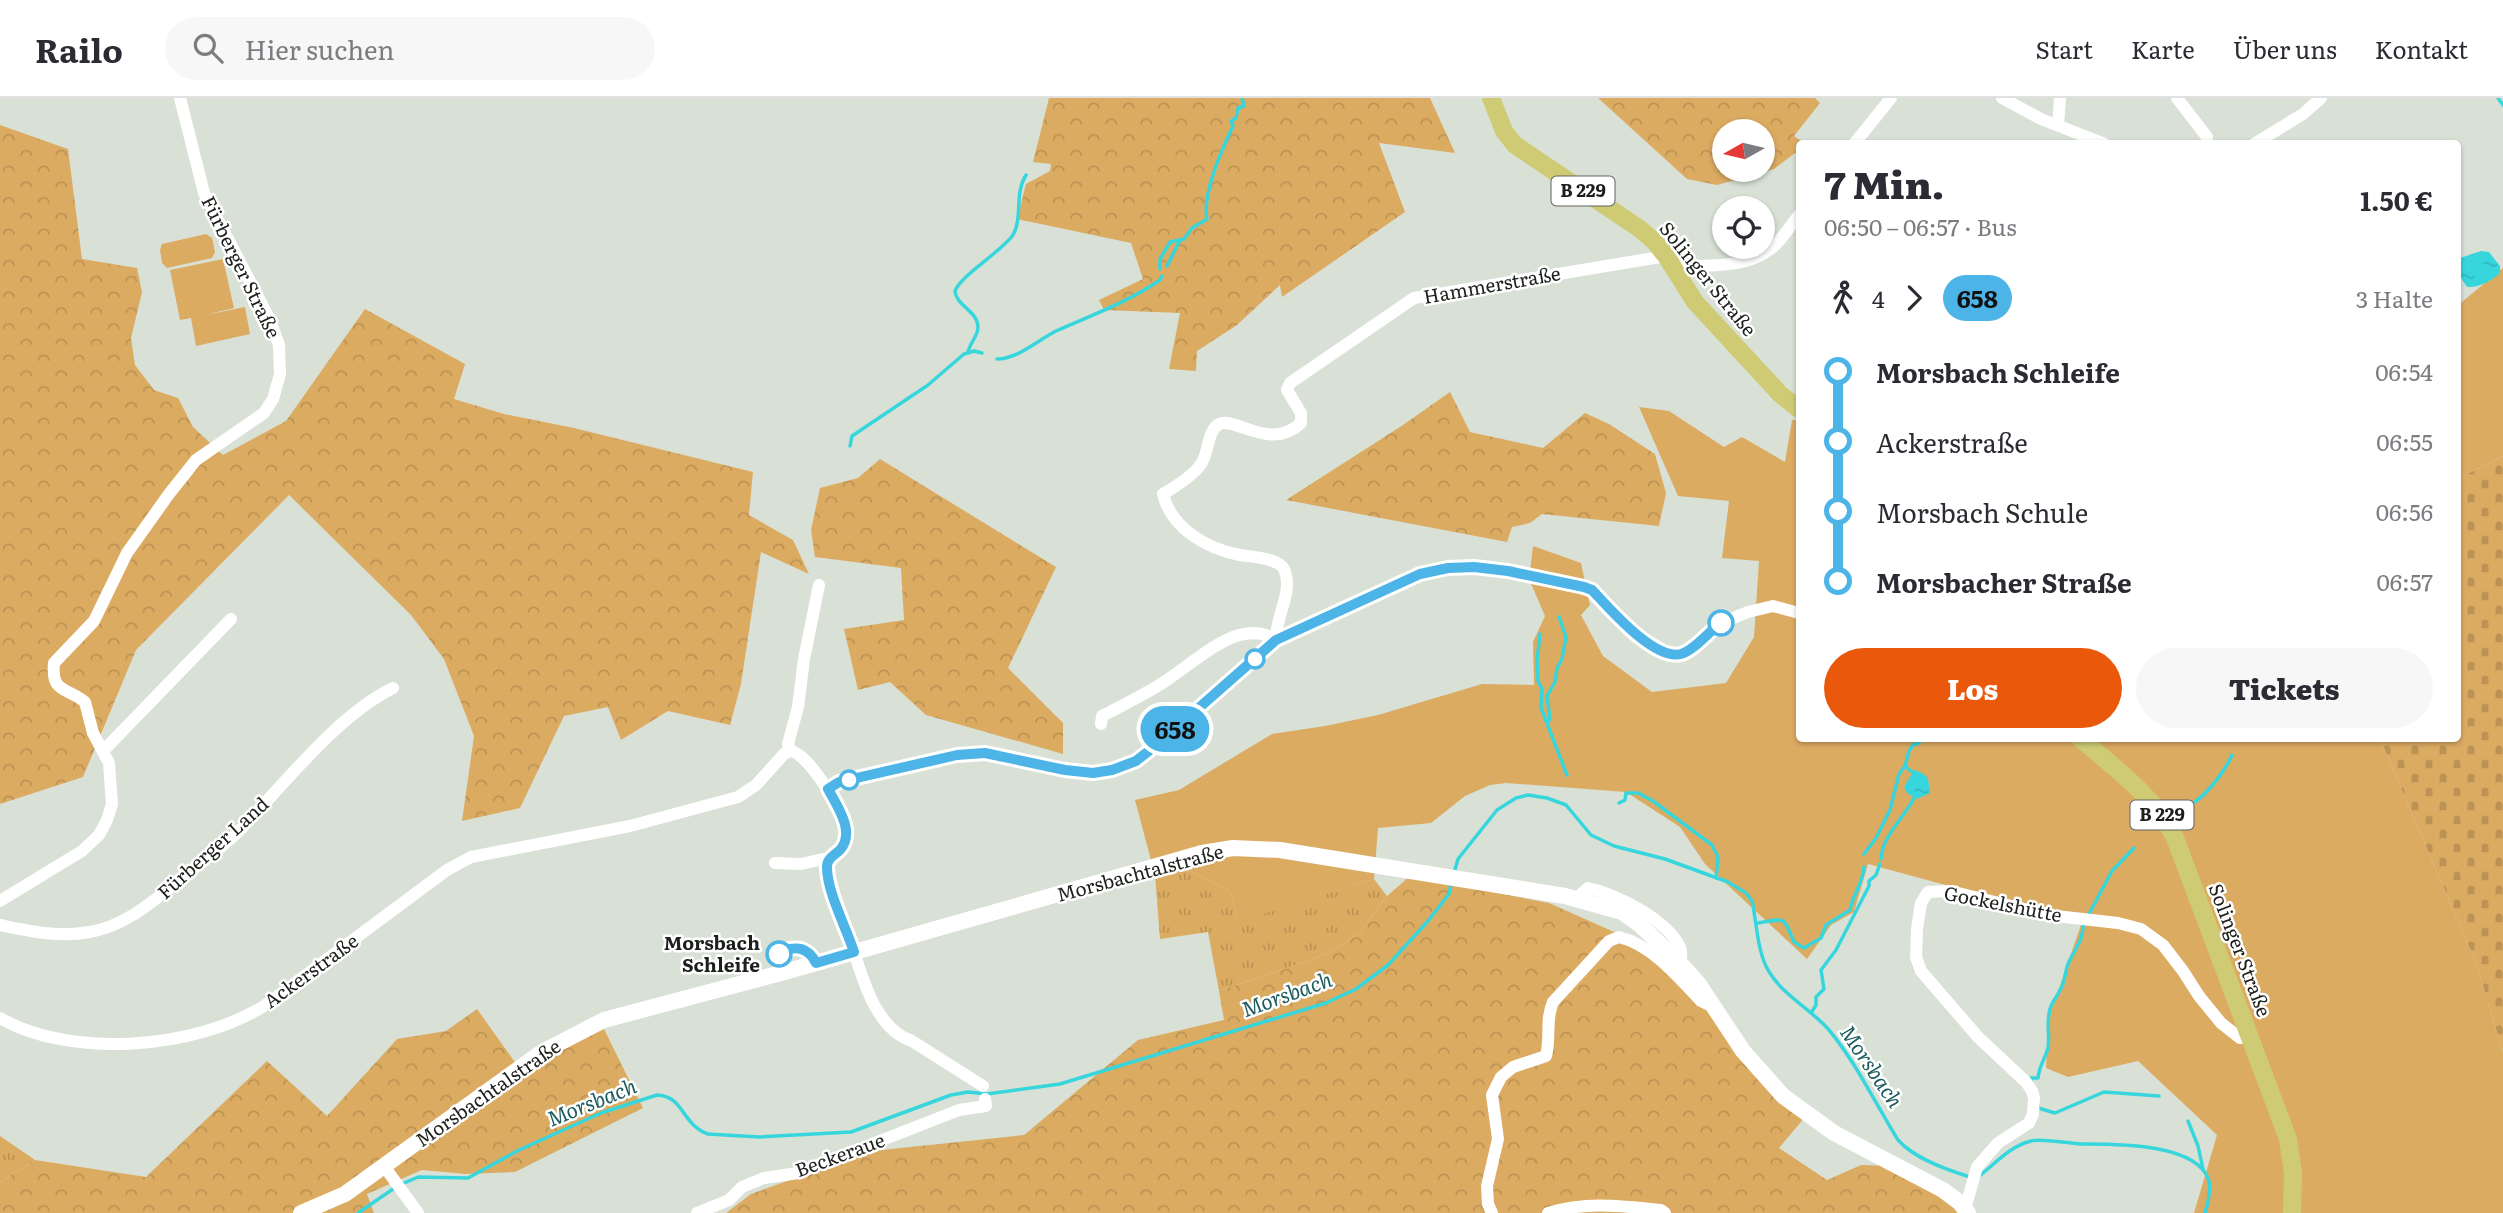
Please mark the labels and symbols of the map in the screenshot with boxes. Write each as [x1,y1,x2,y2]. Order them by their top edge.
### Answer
north arrow [1712,119,1774,182]
road number: B 229 [1552,176,1614,206]
street label: Fürberger Straße [195,191,289,343]
street label: Solinger Straße [1654,215,1764,342]
street label: Hammerstraße [1421,258,1563,310]
unlabelled marker [1708,610,1734,636]
unlabelled marker [1245,649,1265,669]
line badge: 658 [1135,706,1215,752]
unlabelled marker [839,770,859,790]
street label: Fürberger Land [151,789,274,905]
road number: B 229 [2130,800,2194,830]
street label: Morsbachtalstraße [1053,836,1226,908]
street label: Gockelshütte [1942,878,2065,928]
street label: Solinger Straße [2203,879,2279,1020]
street label: Ackerstraße [257,926,364,1014]
place label: Morsbach Schleife [664,928,760,978]
marker: Morsbach Schleife [766,941,792,967]
water label: Morsbach [1237,962,1336,1023]
water label: Morsbach [1834,1018,1913,1114]
street label: Morsbachtalstraße [409,1031,566,1153]
water label: Morsbach [542,1068,641,1133]
street label: Beckeraue [791,1125,888,1183]

